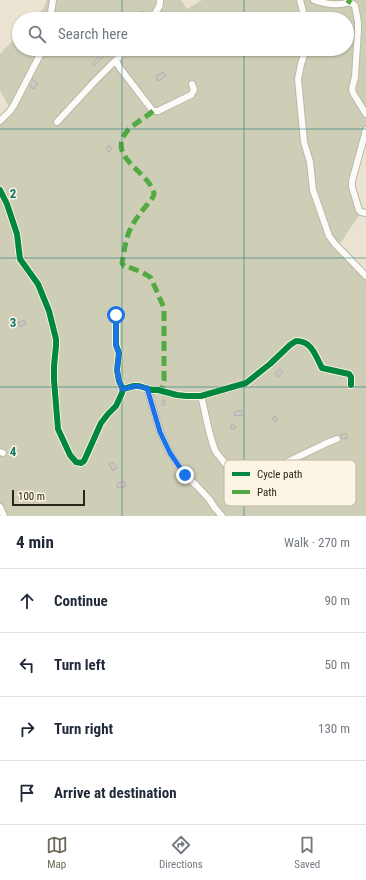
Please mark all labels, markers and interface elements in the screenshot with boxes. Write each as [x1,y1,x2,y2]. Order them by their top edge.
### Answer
search box [12,12,354,56]
icon: search [26,23,48,45]
text: Search here [58,25,128,43]
text: 2 [10,186,17,201]
route start [107,306,125,324]
text: 3 [10,315,16,330]
text: 4 [10,444,17,459]
legend [224,460,356,506]
route end [176,466,194,484]
text: Cycle path [257,468,302,481]
text: Path [257,486,277,499]
scale bar [12,488,85,507]
text: 100 m [18,490,45,503]
text: 4 min [16,532,54,552]
text: Walk · 270 m [284,535,350,550]
icon: ahead [16,590,38,612]
text: Continue [54,592,108,610]
text: 90 m [324,593,350,608]
icon: left [16,654,38,676]
text: Turn left [54,656,105,674]
text: 50 m [324,657,350,672]
icon: right [16,718,38,740]
text: Turn right [54,720,113,738]
text: 130 m [318,721,350,736]
icon: arrive [16,782,38,804]
text: Arrive at destination [54,784,177,802]
tab: Map [46,834,68,871]
tab: Directions [159,834,203,871]
tab: Saved [294,834,320,871]

